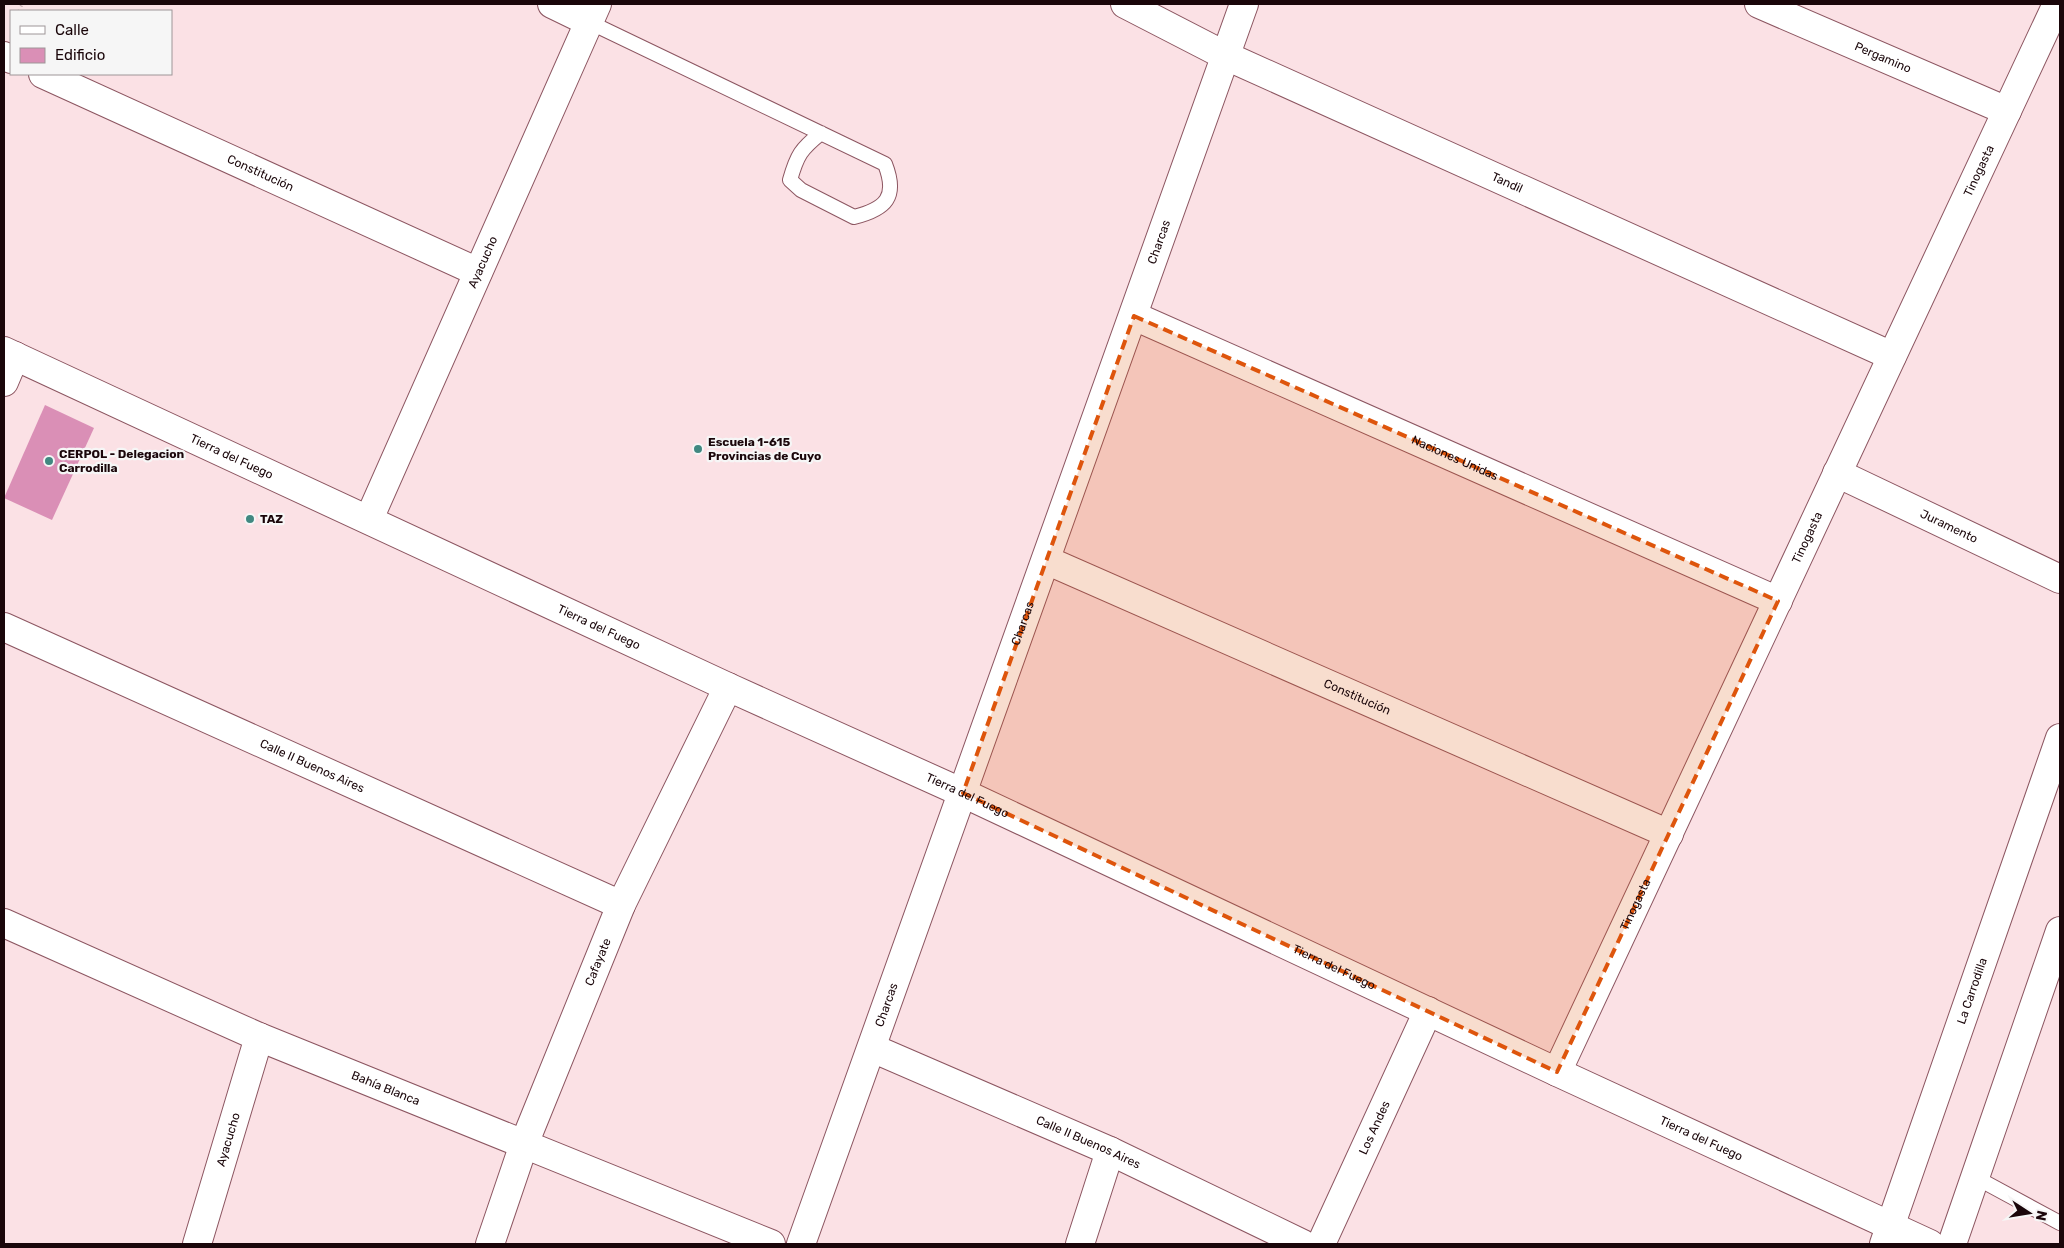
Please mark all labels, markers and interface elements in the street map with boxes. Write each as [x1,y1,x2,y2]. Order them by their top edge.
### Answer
legend [10,10,172,75]
text: Calle [55,21,89,39]
street label: Pergamino [1852,39,1914,76]
text: Edificio [55,46,105,64]
street label: Tinogasta [1961,143,1997,199]
street label: Constitución [225,152,296,194]
street label: Tandil [1489,170,1525,196]
street label: Charcas [1145,218,1173,266]
street label: Ayacucho [465,234,500,290]
street label: Tierra del Fuego [188,431,275,482]
street label: Naciones Unidas [1410,433,1500,483]
place label: Escuela 1-615 Provincias de Cuyo [708,435,821,463]
marker: Escuela 1-615 Provincias de Cuyo [692,443,704,455]
place label: CERPOL - Delegacion Carrodilla [59,447,185,475]
marker: CERPOL - Delegacion Carrodilla [43,455,55,467]
street label: Juramento [1918,507,1980,546]
street label: Tinogasta [1789,510,1825,566]
place label: TAZ [260,512,283,526]
marker: TAZ [244,513,256,525]
street label: Charcas [1008,600,1037,647]
street label: Tierra del Fuego [555,602,643,652]
street label: Constitución [1322,676,1393,718]
street label: Calle II Buenos Aires [258,736,366,795]
street label: Tierra del Fuego [924,770,1011,821]
street label: Tinogasta [1617,876,1653,932]
street label: Cafayate [582,936,614,988]
street label: Tierra del Fuego [1290,942,1378,993]
street label: La Carrodilla [1954,956,1990,1026]
street label: Charcas [872,981,901,1029]
street label: Bahía Blanca [349,1068,422,1108]
street label: Los Andes [1356,1099,1393,1157]
street label: Ayacucho [214,1111,243,1168]
street label: Calle II Buenos Aires [1034,1113,1143,1172]
street label: Tierra del Fuego [1657,1113,1745,1164]
north arrow [2004,1188,2054,1238]
text: N [2032,1209,2051,1222]

